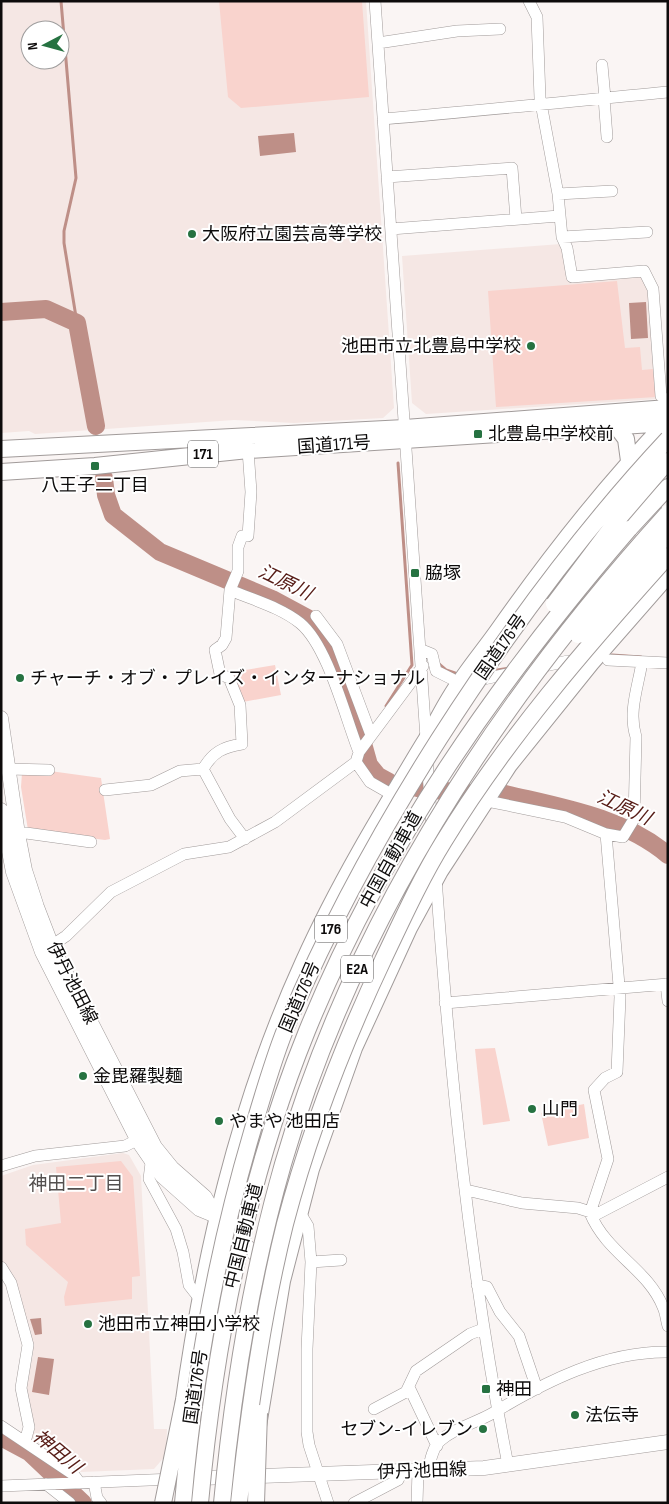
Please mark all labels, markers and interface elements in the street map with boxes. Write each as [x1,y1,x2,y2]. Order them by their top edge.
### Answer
north arrow [20,20,70,70]
text: N [24,42,41,51]
place label: 大阪府立園芸高等学校 [202,224,382,245]
marker: 大阪府立園芸高等学校 [186,228,198,240]
place label: 池田市立北豊島中学校 [341,336,521,357]
marker: 池田市立北豊島中学校 [525,340,537,352]
place label: 北豊島中学校前 [488,424,614,445]
marker: 北豊島中学校前 [472,428,484,440]
street label: 国道171号 [296,432,372,458]
road number: 171 [188,440,218,468]
marker: 八王子二丁目 [89,460,101,472]
place label: 八王子二丁目 [41,475,149,496]
water label: 江原川 [254,560,317,607]
place label: 脇塚 [425,563,461,584]
marker: 脇塚 [409,567,421,579]
street label: 国道176号 [471,610,531,684]
place label: チャーチ・オブ・プレイズ・インターナショナル [30,668,425,689]
marker: チャーチ・オブ・プレイズ・インターナショナル [14,672,26,684]
water label: 江原川 [593,786,656,831]
street label: 中国自動車道 [356,808,426,912]
road number: 176 [315,916,347,942]
street label: 伊丹池田線 [42,938,102,1028]
road number: E2A [341,956,373,982]
street label: 国道176号 [276,958,324,1036]
place label: 金毘羅製麺 [93,1066,183,1087]
marker: 金毘羅製麺 [77,1070,89,1082]
place label: 山門 [542,1099,578,1120]
marker: 山門 [526,1103,538,1115]
place label: やまや 池田店 [229,1111,340,1132]
marker: やまや 池田店 [213,1115,225,1127]
district label: 神田二丁目 [28,1173,124,1196]
street label: 中国自動車道 [221,1181,267,1291]
place label: 池田市立神田小学校 [98,1314,260,1335]
marker: 池田市立神田小学校 [82,1318,94,1330]
street label: 国道176号 [180,1348,212,1426]
place label: 神田 [496,1379,532,1400]
marker: 神田 [480,1383,492,1395]
place label: 法伝寺 [585,1405,639,1426]
marker: 法伝寺 [569,1409,581,1421]
place label: セブン-イレブン [340,1419,473,1440]
marker: セブン-イレブン [477,1423,489,1435]
water label: 神田川 [28,1425,88,1480]
street label: 伊丹池田線 [377,1459,467,1483]

